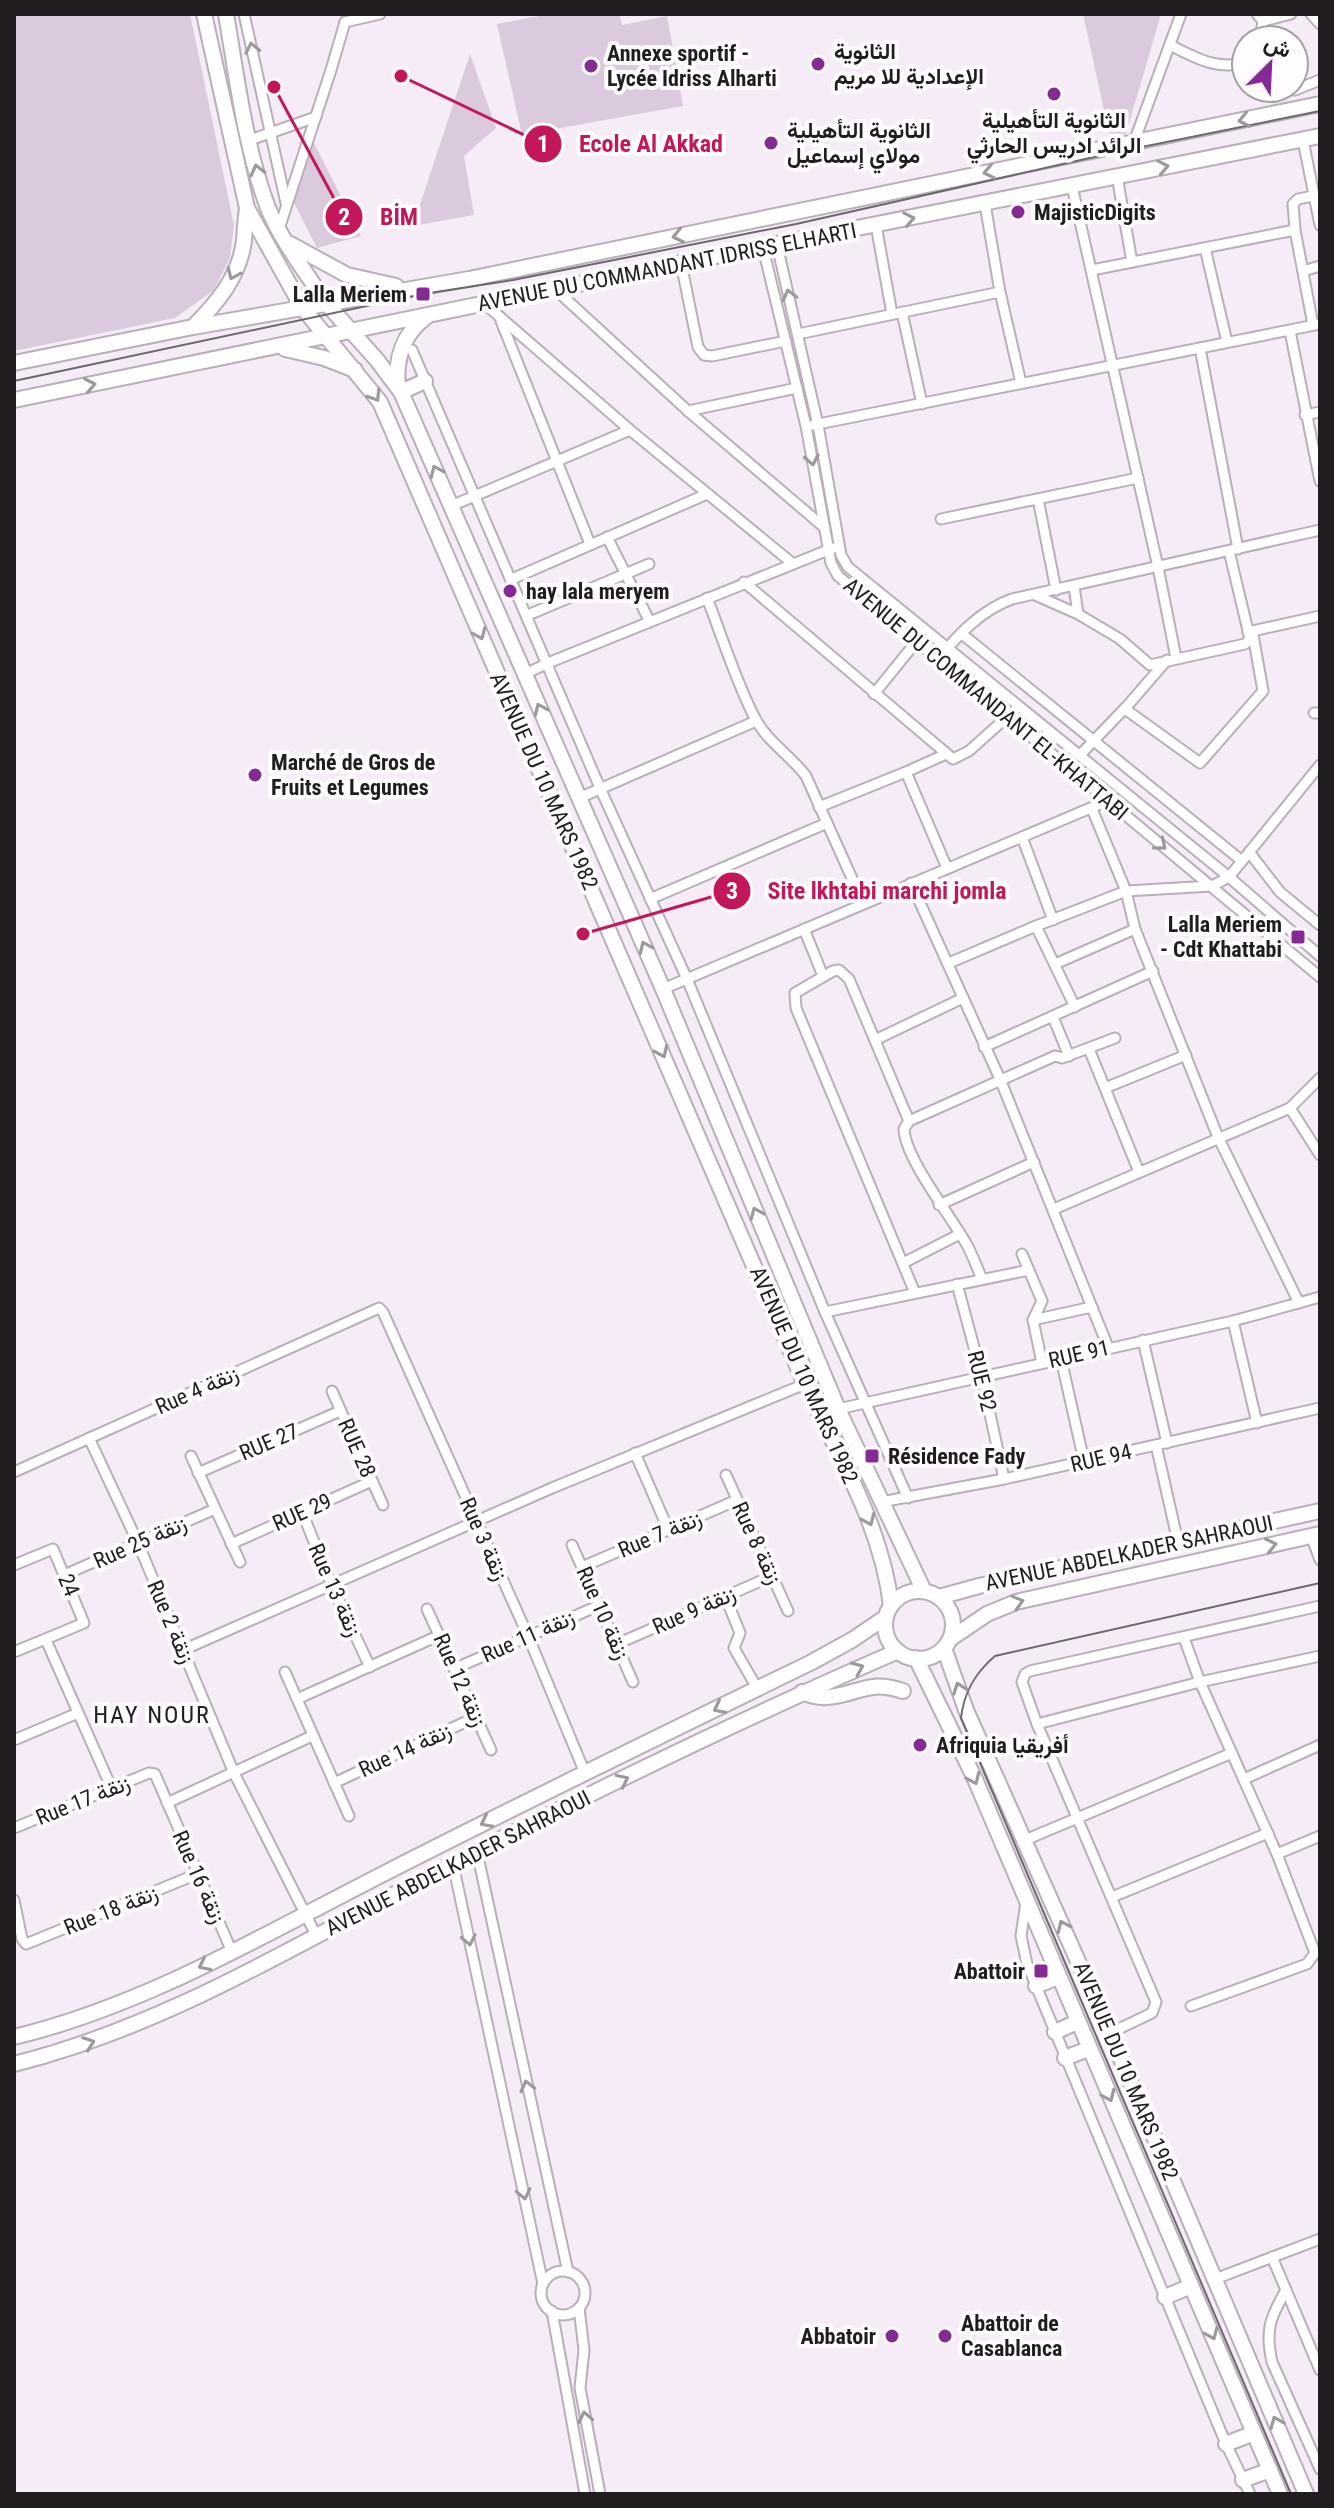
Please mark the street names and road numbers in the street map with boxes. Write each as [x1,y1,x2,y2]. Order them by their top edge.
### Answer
street label: AVENUE DU COMMANDANT IDRISS ELHARTI [475,218,859,316]
street label: AVENUE DU COMMANDANT EL-KHATTABI [839,573,1133,825]
street label: AVENUE DU 10 MARS 1982 [485,669,603,893]
street label: AVENUE DU 10 MARS 1982 [745,1263,863,1487]
street label: RUE 91 [1046,1335,1112,1373]
street label: RUE 92 [962,1348,1002,1414]
street label: Rue 4 زنقة [152,1361,243,1420]
street label: RUE 28 [333,1415,381,1481]
street label: RUE 27 [236,1418,302,1466]
street label: RUE 94 [1068,1439,1134,1477]
street label: RUE 29 [269,1488,335,1536]
street label: Rue 3 زنقة [454,1494,513,1585]
street label: Rue 8 زنقة [726,1498,787,1589]
street label: Rue 7 زنقة [614,1505,706,1564]
street label: Rue 25 زنقة [90,1510,191,1574]
street label: AVENUE ABDELKADER SAHRAOUI [983,1510,1275,1596]
street label: Rue 13 زنقة [303,1540,367,1641]
street label: Rue 10 زنقة [571,1563,635,1664]
street label: 24 [53,1570,85,1600]
street label: Rue 2 زنقة [141,1576,200,1668]
street label: Rue 9 زنقة [649,1581,740,1640]
street label: Rue 11 زنقة [478,1604,579,1668]
street label: Rue 12 زنقة [428,1630,492,1731]
street label: Rue 14 زنقة [355,1718,456,1783]
street label: Rue 17 زنقة [32,1770,134,1831]
street label: AVENUE ABDELKADER SAHRAOUI [322,1785,594,1941]
street label: Rue 16 زنقة [167,1827,231,1928]
street label: Rue 18 زنقة [60,1880,162,1941]
street label: AVENUE DU 10 MARS 1982 [1069,1958,1183,2184]

